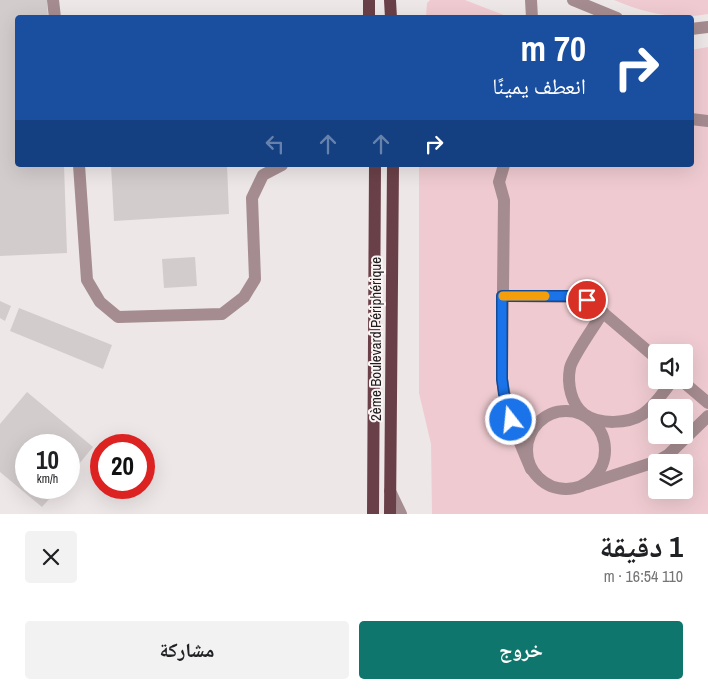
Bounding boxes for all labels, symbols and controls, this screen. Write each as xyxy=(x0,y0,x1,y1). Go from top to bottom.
text: 70 m xyxy=(521,25,586,72)
icon: right xyxy=(604,35,669,100)
text: انعطف يمينًا xyxy=(492,71,586,101)
icon: left xyxy=(261,130,289,158)
icon: ahead xyxy=(314,130,342,158)
icon: ahead xyxy=(367,130,395,158)
icon: right xyxy=(420,130,448,158)
street label: 2ème Boulevard Périphérique xyxy=(365,257,386,421)
pin xyxy=(566,279,608,321)
icon: arrive xyxy=(573,286,601,314)
map controls xyxy=(648,344,693,499)
button: sound xyxy=(648,344,693,389)
position arrow xyxy=(484,393,536,445)
button: search xyxy=(648,399,693,444)
speed limit sign: 20 xyxy=(90,434,155,499)
text: 10 xyxy=(36,443,59,477)
button: layers xyxy=(648,454,693,499)
text: km/h xyxy=(37,471,58,487)
text: 1 دقيقة xyxy=(599,526,683,566)
button: close xyxy=(25,531,77,583)
text: 110 m · 16:54 xyxy=(604,565,683,587)
button: مشاركة xyxy=(25,621,349,679)
button: خروج xyxy=(359,621,683,679)

